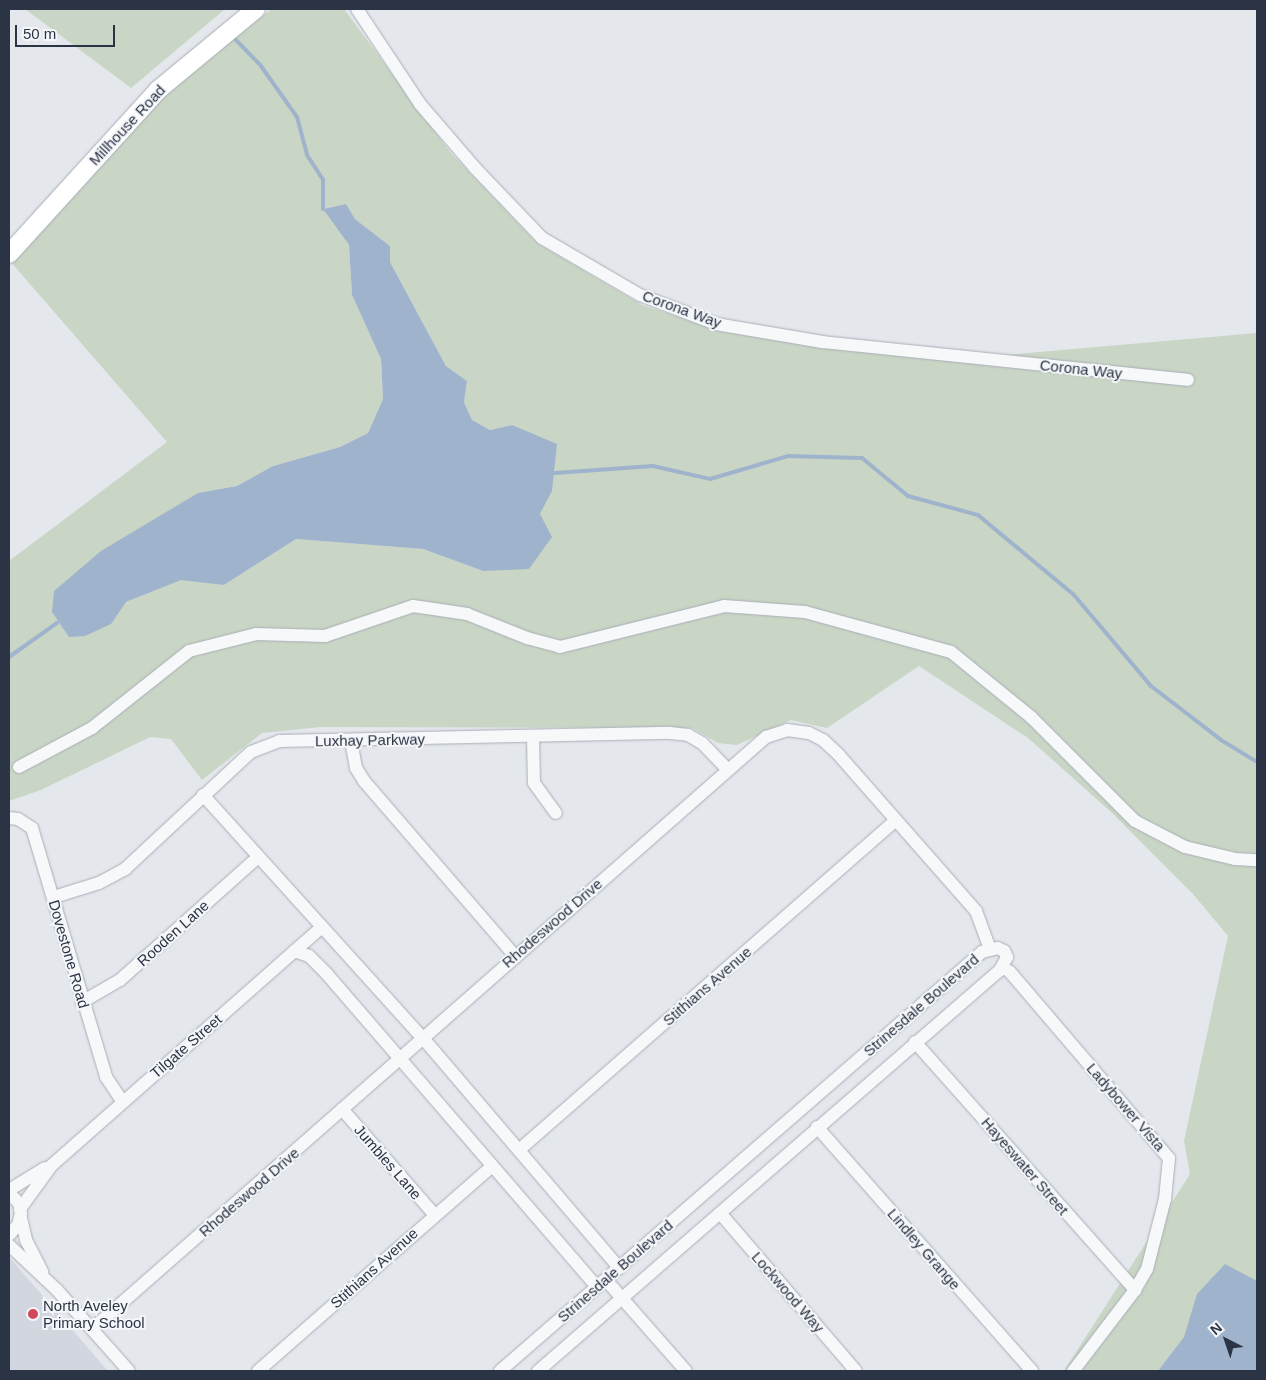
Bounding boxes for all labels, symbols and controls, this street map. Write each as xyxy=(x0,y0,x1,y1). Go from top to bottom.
scale bar xyxy=(18,15,118,47)
text: 50 m xyxy=(23,25,56,42)
street label: Millhouse Road xyxy=(85,81,169,169)
street label: Corona Way xyxy=(640,286,724,332)
street label: Corona Way xyxy=(1039,356,1123,382)
street label: Luxhay Parkway xyxy=(315,730,425,750)
street label: Rhodeswood Drive xyxy=(498,875,606,971)
street label: Rooden Lane xyxy=(134,896,212,970)
street label: Dovestone Road xyxy=(45,898,93,1010)
street label: Stithians Avenue xyxy=(659,942,755,1030)
street label: Strinesdale Boulevard xyxy=(860,950,982,1060)
street label: Tilgate Street xyxy=(147,1010,225,1082)
street label: Ladybower Vista xyxy=(1083,1059,1169,1155)
street label: Hayeswater Street xyxy=(978,1114,1072,1218)
street label: Jumbles Lane xyxy=(351,1121,425,1203)
street label: Rhodeswood Drive xyxy=(195,1144,303,1240)
street label: Lindley Grange xyxy=(884,1205,964,1293)
street label: Strinesdale Boulevard xyxy=(554,1216,676,1326)
street label: Stithians Avenue xyxy=(326,1224,422,1312)
street label: Lockwood Way xyxy=(748,1248,828,1336)
place label: North Aveley Primary School xyxy=(43,1296,145,1331)
marker: North Aveley Primary School xyxy=(27,1308,39,1320)
north arrow xyxy=(1201,1315,1251,1365)
text: N xyxy=(1207,1319,1225,1338)

